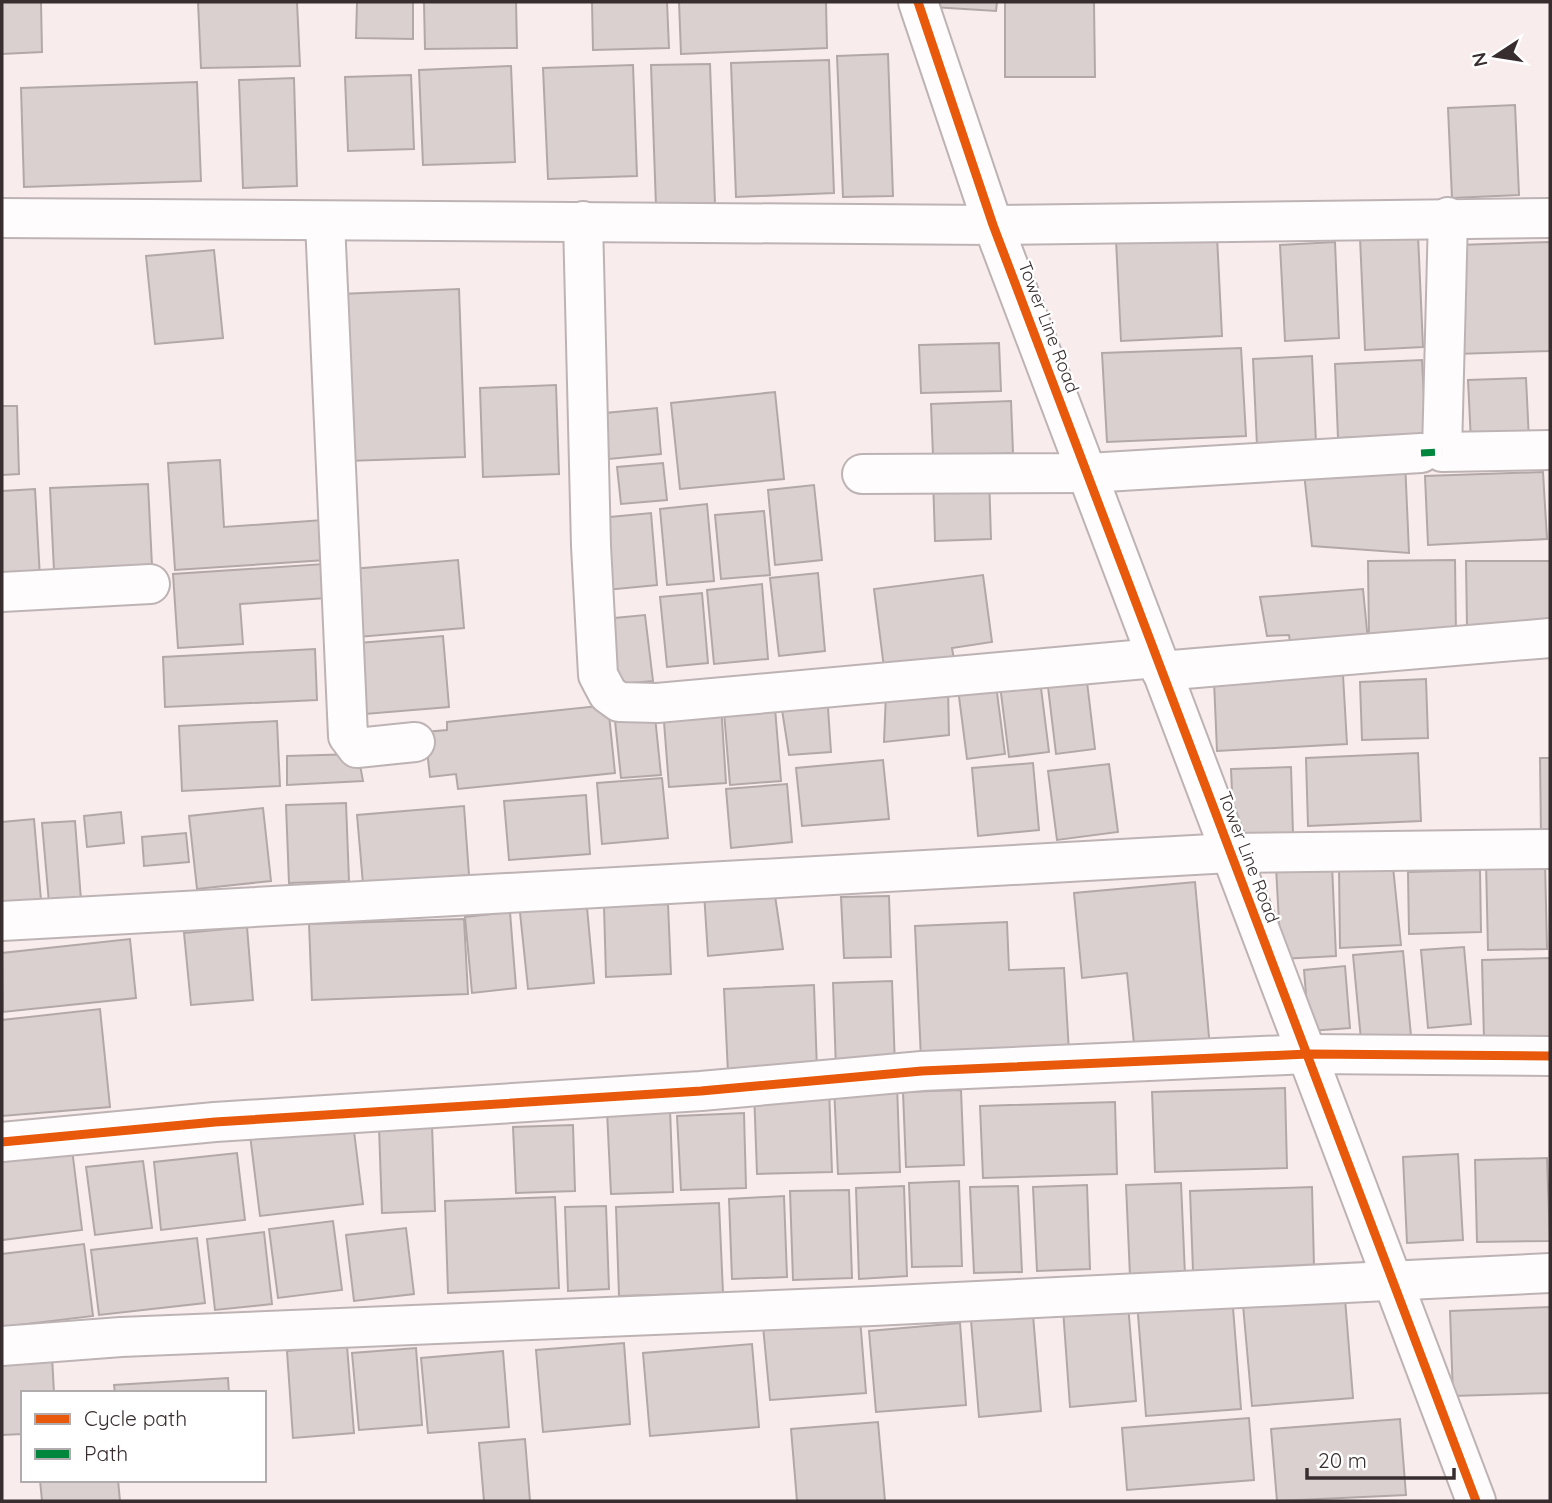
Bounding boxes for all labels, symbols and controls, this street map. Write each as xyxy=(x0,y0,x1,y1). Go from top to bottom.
north arrow xyxy=(1461,21,1531,91)
text: N xyxy=(1466,50,1493,69)
street label: Tower Line Road xyxy=(1013,258,1085,396)
street label: Tower Line Road xyxy=(1213,788,1285,926)
legend xyxy=(21,1391,266,1482)
text: Cycle path xyxy=(84,1405,187,1431)
scale bar xyxy=(1307,1436,1454,1480)
text: Path xyxy=(84,1440,128,1466)
text: 20 m xyxy=(1318,1447,1367,1473)

